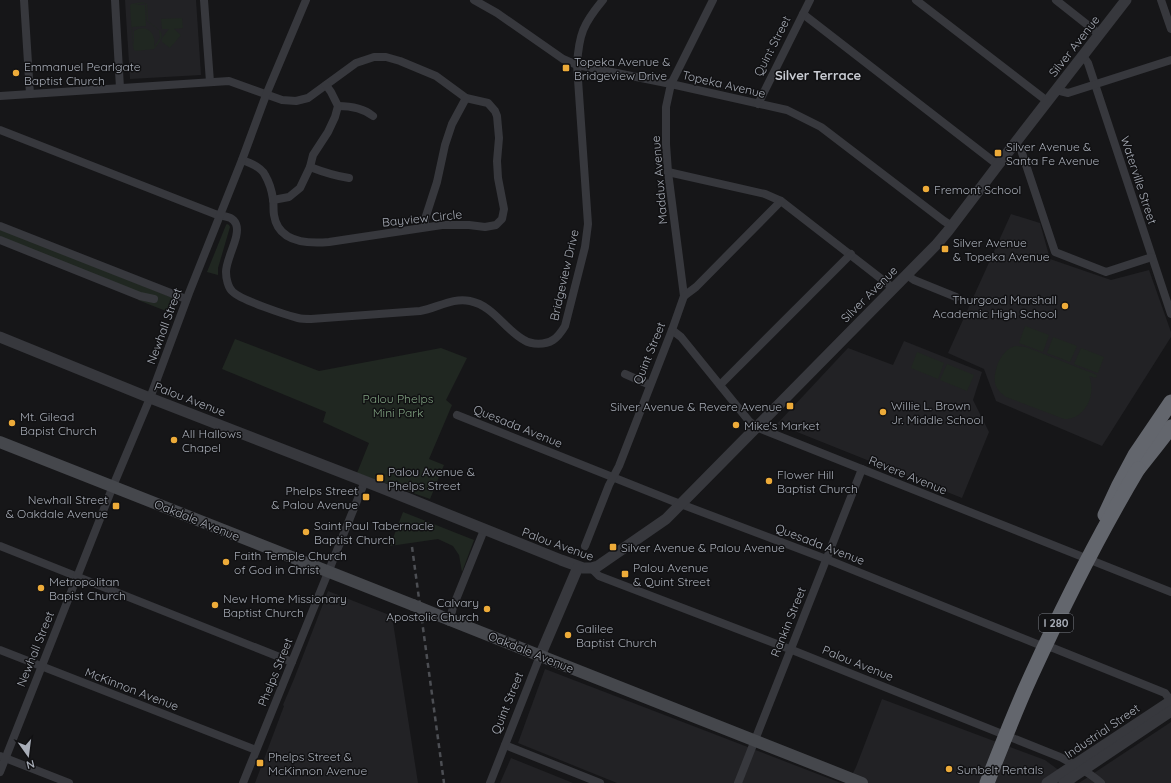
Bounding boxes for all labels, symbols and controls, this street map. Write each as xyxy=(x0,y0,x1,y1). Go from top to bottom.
street label: Silver Avenue xyxy=(1045,12,1103,80)
street label: Quint Street xyxy=(750,13,794,79)
place label: Topeka Avenue & Bridgeview Drive xyxy=(574,54,671,83)
place label: Emmanuel Pearlgate Baptist Church xyxy=(24,59,141,88)
marker: Topeka Avenue & Bridgeview Drive xyxy=(561,63,571,73)
street label: Topeka Avenue xyxy=(681,67,767,101)
district label: Silver Terrace xyxy=(775,67,861,83)
marker: Emmanuel Pearlgate Baptist Church xyxy=(11,68,21,78)
street label: Waterville Street xyxy=(1118,134,1160,226)
street label: Maddux Avenue xyxy=(648,135,670,225)
place label: Silver Avenue & Santa Fe Avenue xyxy=(1006,139,1099,168)
marker: Silver Avenue & Santa Fe Avenue xyxy=(993,148,1003,158)
place label: Fremont School xyxy=(934,182,1021,197)
marker: Fremont School xyxy=(921,184,931,194)
street label: Bayview Circle xyxy=(381,206,463,230)
street label: Bridgeview Drive xyxy=(546,228,582,322)
place label: Silver Avenue & Topeka Avenue xyxy=(953,235,1050,264)
marker: Silver Avenue & Topeka Avenue xyxy=(940,244,950,254)
street label: Silver Avenue xyxy=(838,262,901,325)
street label: Newhall Street xyxy=(143,286,185,366)
place label: Thurgood Marshall Academic High School xyxy=(933,292,1057,321)
marker: Thurgood Marshall Academic High School xyxy=(1060,301,1070,311)
street label: Quint Street xyxy=(630,320,668,386)
street label: Palou Avenue xyxy=(152,378,228,420)
park label: Palou Phelps Mini Park xyxy=(363,391,434,420)
place label: Willie L. Brown Jr. Middle School xyxy=(891,398,983,427)
place label: Silver Avenue & Revere Avenue xyxy=(610,399,782,414)
street label: Quesada Avenue xyxy=(471,401,565,451)
marker: Silver Avenue & Revere Avenue xyxy=(785,401,795,411)
marker: Willie L. Brown Jr. Middle School xyxy=(878,407,888,417)
place label: Mt. Gilead Bapist Church xyxy=(20,409,97,438)
marker: Mt. Gilead Bapist Church xyxy=(7,418,17,428)
place label: Mike's Market xyxy=(744,418,819,433)
marker: Mike's Market xyxy=(731,420,741,430)
place label: All Hallows Chapel xyxy=(182,426,242,455)
marker: All Hallows Chapel xyxy=(169,435,179,445)
street label: Revere Avenue xyxy=(867,452,950,498)
place label: Palou Avenue & Phelps Street xyxy=(388,464,475,493)
place label: Flower Hill Baptist Church xyxy=(777,467,858,496)
marker: Palou Avenue & Phelps Street xyxy=(375,473,385,483)
marker: Flower Hill Baptist Church xyxy=(764,476,774,486)
place label: Phelps Street & Palou Avenue xyxy=(271,483,358,512)
place label: Newhall Street & Oakdale Avenue xyxy=(6,492,108,521)
marker: Phelps Street & Palou Avenue xyxy=(361,492,371,502)
street label: Oakdale Avenue xyxy=(152,496,242,544)
marker: Newhall Street & Oakdale Avenue xyxy=(111,501,121,511)
place label: Saint Paul Tabernacle Baptist Church xyxy=(314,518,434,547)
street label: Quesada Avenue xyxy=(773,520,867,568)
street label: Palou Avenue xyxy=(520,524,596,564)
marker: Saint Paul Tabernacle Baptist Church xyxy=(301,527,311,537)
place label: Silver Avenue & Palou Avenue xyxy=(621,540,785,555)
marker: Silver Avenue & Palou Avenue xyxy=(608,542,618,552)
place label: Faith Temple Church of God in Christ xyxy=(234,548,347,577)
marker: Faith Temple Church of God in Christ xyxy=(221,557,231,567)
place label: Palou Avenue & Quint Street xyxy=(633,560,710,589)
marker: Palou Avenue & Quint Street xyxy=(620,569,630,579)
place label: Metropolitan Bapist Church xyxy=(49,574,126,603)
marker: Metropolitan Bapist Church xyxy=(36,583,46,593)
street label: Rankin Street xyxy=(767,585,809,659)
place label: New Home Missionary Baptist Church xyxy=(223,591,347,620)
place label: Calvary Apostolic Church xyxy=(386,595,479,624)
marker: New Home Missionary Baptist Church xyxy=(210,600,220,610)
marker: Calvary Apostolic Church xyxy=(482,604,492,614)
street label: Newhall Street xyxy=(13,609,57,689)
road number: I 280 xyxy=(1039,614,1073,632)
place label: Galilee Baptist Church xyxy=(576,621,657,650)
street label: Oakdale Avenue xyxy=(486,628,576,676)
marker: Galilee Baptist Church xyxy=(563,630,573,640)
street label: Phelps Street xyxy=(254,636,296,708)
street label: Palou Avenue xyxy=(820,642,896,684)
street label: McKinnon Avenue xyxy=(83,664,181,714)
street label: Quint Street xyxy=(488,670,526,736)
street label: Industrial Street xyxy=(1062,700,1142,762)
north arrow xyxy=(8,735,48,775)
place label: Phelps Street & McKinnon Avenue xyxy=(268,749,367,778)
text: N xyxy=(25,757,36,772)
marker: Phelps Street & McKinnon Avenue xyxy=(255,758,265,768)
place label: Sunbelt Rentals xyxy=(957,762,1043,777)
marker: Sunbelt Rentals xyxy=(944,764,954,774)

